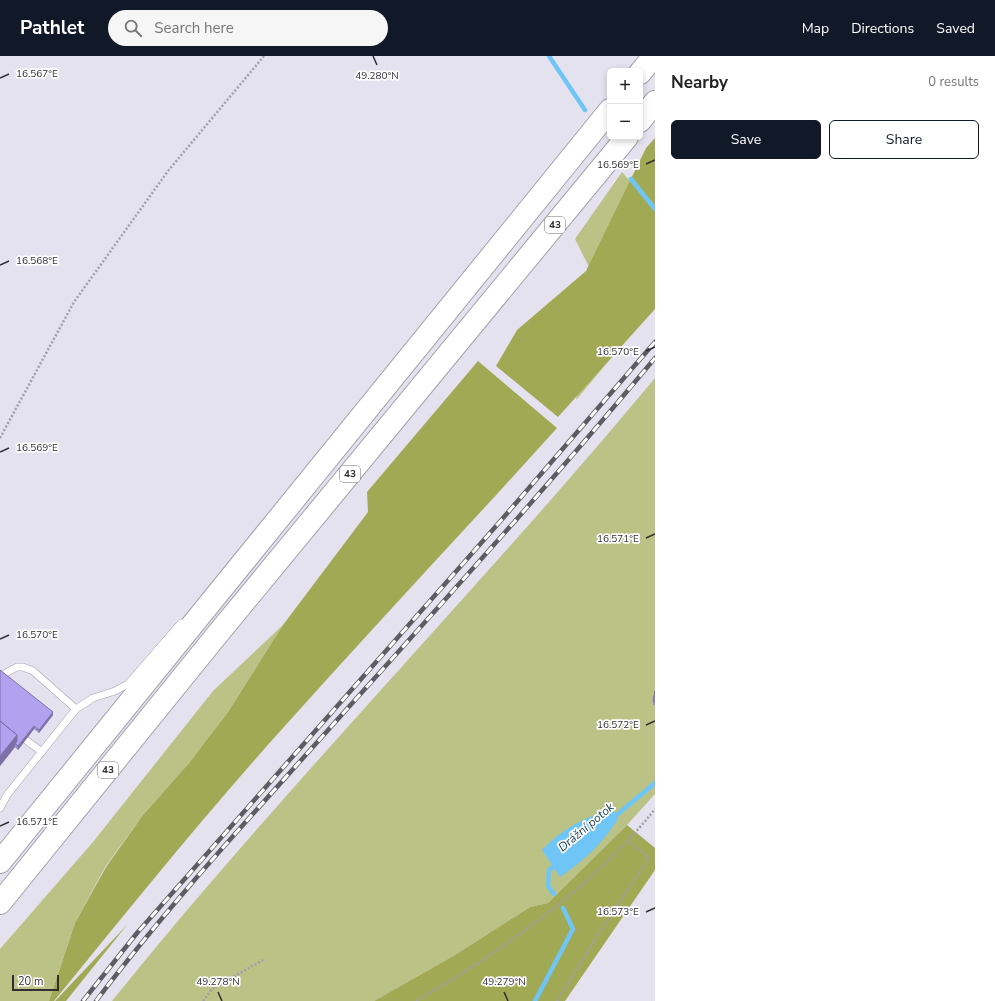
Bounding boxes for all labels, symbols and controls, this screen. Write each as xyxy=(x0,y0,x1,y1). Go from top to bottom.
search box xyxy=(108,10,388,46)
text: Pathlet xyxy=(20,15,84,41)
icon: search xyxy=(122,17,144,39)
text: Search here xyxy=(154,18,234,38)
text: Map xyxy=(802,19,829,38)
text: Directions xyxy=(851,19,914,38)
text: Saved xyxy=(936,19,975,38)
text: 16.567°E xyxy=(16,67,58,81)
map controls xyxy=(607,68,643,140)
button: + xyxy=(607,68,643,104)
text: 49.280°N xyxy=(355,69,399,83)
text: Nearby xyxy=(671,71,728,94)
text: 0 results xyxy=(928,73,979,91)
button: − xyxy=(607,104,643,140)
button: Save xyxy=(671,120,821,159)
button: Share xyxy=(829,120,979,159)
text: 16.569°E xyxy=(597,158,639,172)
road number: 43 xyxy=(545,217,565,233)
text: 16.568°E xyxy=(16,254,58,268)
text: 16.570°E xyxy=(597,345,639,359)
text: 16.569°E xyxy=(16,441,58,455)
road number: 43 xyxy=(340,466,360,482)
text: 16.571°E xyxy=(597,532,639,546)
text: 16.570°E xyxy=(16,628,58,642)
text: 16.572°E xyxy=(597,718,639,732)
road number: 43 xyxy=(98,762,118,778)
water label: Drážní potok xyxy=(555,798,618,855)
text: 16.571°E xyxy=(16,815,58,829)
text: 16.573°E xyxy=(597,905,639,919)
scale bar xyxy=(12,973,59,992)
text: 20 m xyxy=(18,974,43,989)
text: 49.278°N xyxy=(196,975,240,989)
text: 49.279°N xyxy=(482,975,526,989)

